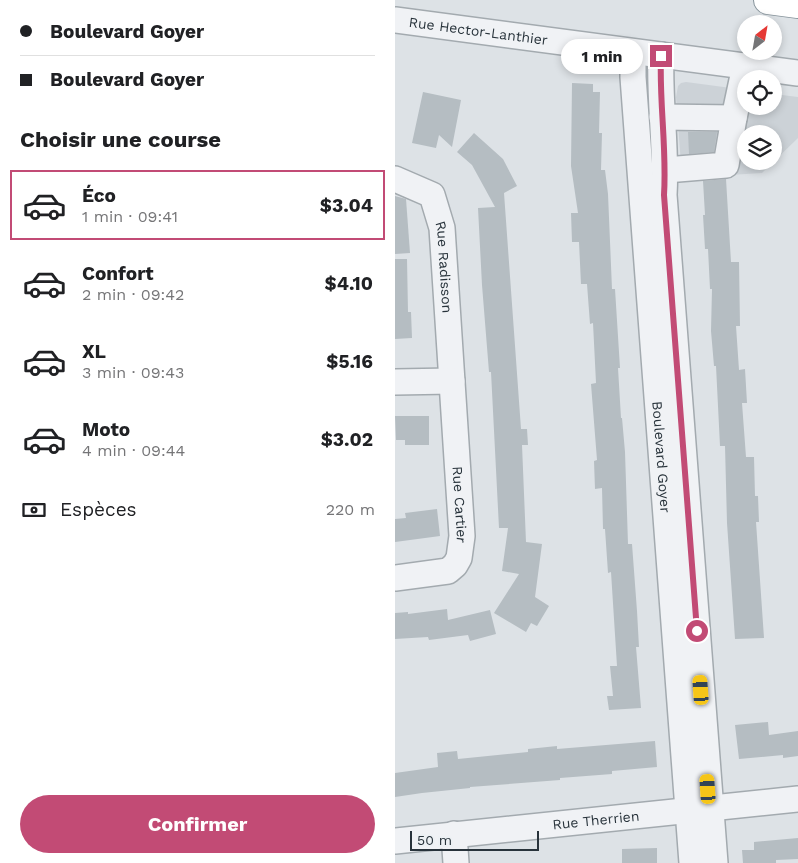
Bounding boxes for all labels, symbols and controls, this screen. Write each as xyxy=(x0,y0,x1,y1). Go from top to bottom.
street label: Rue Hector-Lanthier xyxy=(408,14,549,48)
north arrow xyxy=(737,15,783,60)
map controls xyxy=(737,15,782,170)
text: Boulevard Goyer xyxy=(50,20,204,43)
callout: 1 min xyxy=(561,38,643,74)
route end xyxy=(650,45,672,67)
text: 1 min xyxy=(581,47,623,66)
text: Boulevard Goyer xyxy=(50,68,204,91)
button: locate xyxy=(737,70,782,115)
button: layers xyxy=(737,125,782,170)
text: Choisir une course xyxy=(20,127,221,152)
icon: car xyxy=(22,183,67,228)
text: Éco xyxy=(82,184,116,207)
text: $3.04 xyxy=(320,194,373,217)
text: 1 min · 09:41 xyxy=(82,207,178,226)
street label: Rue Radisson xyxy=(432,219,456,314)
icon: car xyxy=(22,261,67,306)
text: Confort xyxy=(82,262,153,285)
text: $4.10 xyxy=(325,272,373,295)
text: 2 min · 09:42 xyxy=(82,285,184,304)
icon: car xyxy=(22,339,67,384)
text: XL xyxy=(82,340,106,363)
text: $5.16 xyxy=(326,350,373,373)
text: 3 min · 09:43 xyxy=(82,363,184,382)
street label: Boulevard Goyer xyxy=(649,401,674,514)
icon: car xyxy=(22,417,67,462)
text: Moto xyxy=(82,418,130,441)
text: $3.02 xyxy=(321,428,373,451)
text: 4 min · 09:44 xyxy=(82,441,185,460)
street label: Rue Cartier xyxy=(449,466,470,544)
icon: cash xyxy=(20,496,48,524)
text: Espèces xyxy=(60,498,137,521)
text: 220 m xyxy=(326,500,375,519)
route start xyxy=(686,620,708,642)
car xyxy=(692,675,709,705)
car xyxy=(699,774,716,804)
button: Confirmer xyxy=(20,795,375,853)
street label: Rue Therrien xyxy=(552,808,640,833)
scale bar xyxy=(410,828,539,851)
text: 50 m xyxy=(417,832,452,848)

